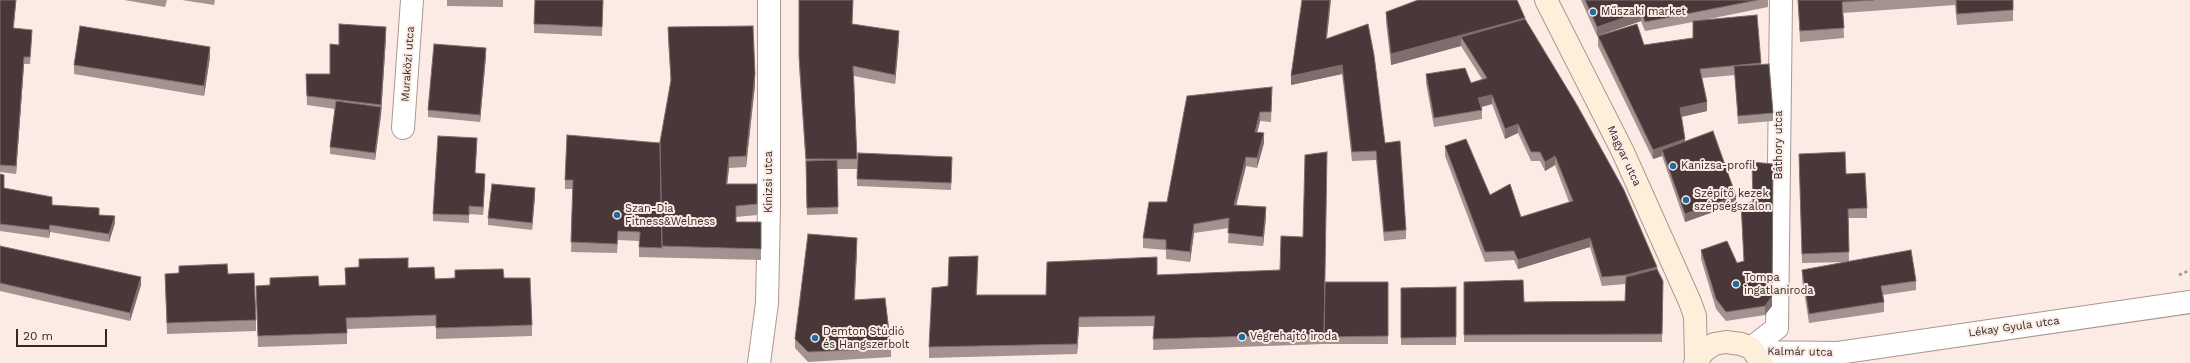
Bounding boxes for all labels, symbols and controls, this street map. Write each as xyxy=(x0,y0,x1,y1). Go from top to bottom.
place label: Műszaki market xyxy=(1601,5,1686,19)
marker: Műszaki market xyxy=(1588,7,1598,17)
street label: Muraközi utca xyxy=(399,26,417,102)
street label: Báthory utca xyxy=(1772,111,1786,179)
street label: Magyar utca xyxy=(1604,124,1644,188)
street label: Kinizsi utca xyxy=(762,151,776,213)
place label: Kanizsa-profil xyxy=(1681,159,1756,173)
marker: Kanizsa-profil xyxy=(1668,161,1678,171)
place label: Szépítő kezek szépségszalon xyxy=(1694,187,1771,213)
marker: Szépítő kezek szépségszalon xyxy=(1681,195,1691,205)
place label: Szan-Dia Fitness&Welness xyxy=(625,202,715,228)
marker: Szan-Dia Fitness&Welness xyxy=(612,210,622,220)
place label: Tompa ingatlaniroda xyxy=(1744,271,1814,297)
marker: Tompa ingatlaniroda xyxy=(1731,279,1741,289)
street label: Lékay Gyula utca xyxy=(1968,314,2060,340)
scale bar xyxy=(18,321,109,347)
place label: Demton Stúdió és Hangszerbolt xyxy=(823,325,909,351)
text: 20 m xyxy=(23,329,53,343)
place label: Végrehajtó iroda xyxy=(1250,330,1337,344)
marker: Végrehajtó iroda xyxy=(1237,332,1247,342)
marker: Demton Stúdió és Hangszerbolt xyxy=(810,333,820,343)
street label: Kalmár utca xyxy=(1767,345,1833,359)

